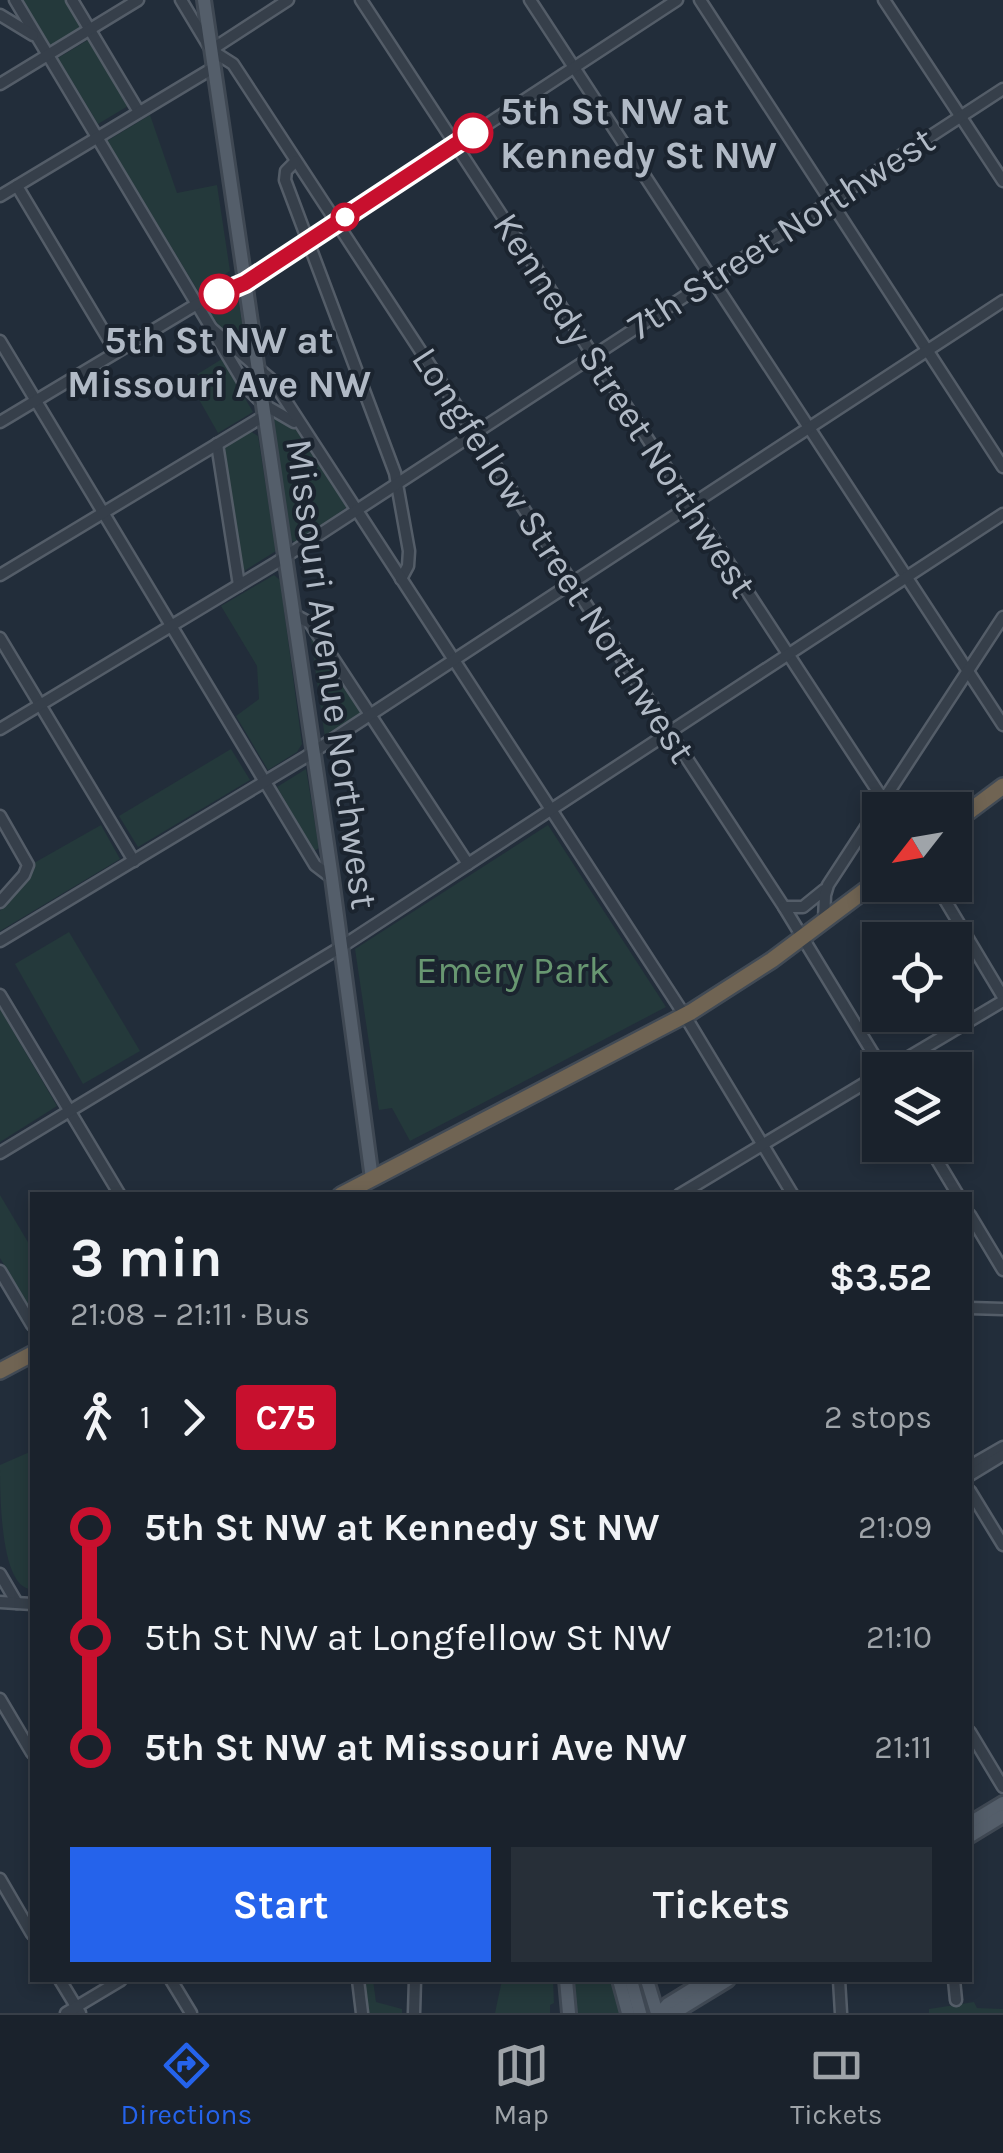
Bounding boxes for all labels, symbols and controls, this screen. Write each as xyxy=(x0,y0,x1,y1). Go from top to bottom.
place label: 5th St NW at Kennedy St NW xyxy=(500,89,777,178)
marker: 5th St NW at Kennedy St NW xyxy=(454,114,492,152)
street label: 7th Street Northwest xyxy=(620,117,943,349)
unlabelled marker xyxy=(332,204,358,230)
street label: Kennedy Street Northwest xyxy=(483,205,766,606)
marker: 5th St NW at Missouri Ave NW xyxy=(200,275,238,313)
place label: 5th St NW at Missouri Ave NW xyxy=(67,318,371,407)
street label: Longfellow Street Northwest xyxy=(402,339,705,771)
street label: Missouri Avenue Northwest xyxy=(276,436,387,912)
north arrow xyxy=(862,792,972,902)
map controls xyxy=(862,792,972,1162)
button: locate xyxy=(862,922,972,1032)
park label: Emery Park xyxy=(416,948,610,993)
button: layers xyxy=(862,1052,972,1162)
text: 3 min xyxy=(70,1226,223,1290)
text: $3.52 xyxy=(829,1255,932,1300)
text: 21:08 – 21:11 · Bus xyxy=(70,1296,310,1333)
icon: walk xyxy=(70,1390,125,1445)
icon: forward xyxy=(166,1390,221,1445)
text: C75 xyxy=(256,1397,316,1438)
text: 1 xyxy=(140,1399,151,1436)
text: 2 stops xyxy=(824,1399,932,1436)
text: 5th St NW at Kennedy St NW xyxy=(144,1505,660,1550)
text: 21:09 xyxy=(858,1509,932,1546)
text: 5th St NW at Longfellow St NW xyxy=(144,1615,672,1660)
text: 21:10 xyxy=(866,1619,932,1656)
text: 5th St NW at Missouri Ave NW xyxy=(144,1725,687,1770)
text: 21:11 xyxy=(874,1729,932,1766)
button: Start xyxy=(70,1847,491,1962)
button: Tickets xyxy=(511,1847,932,1962)
tab: Directions xyxy=(121,2038,252,2131)
tab: Map xyxy=(493,2038,549,2131)
tab: Tickets xyxy=(790,2038,882,2131)

